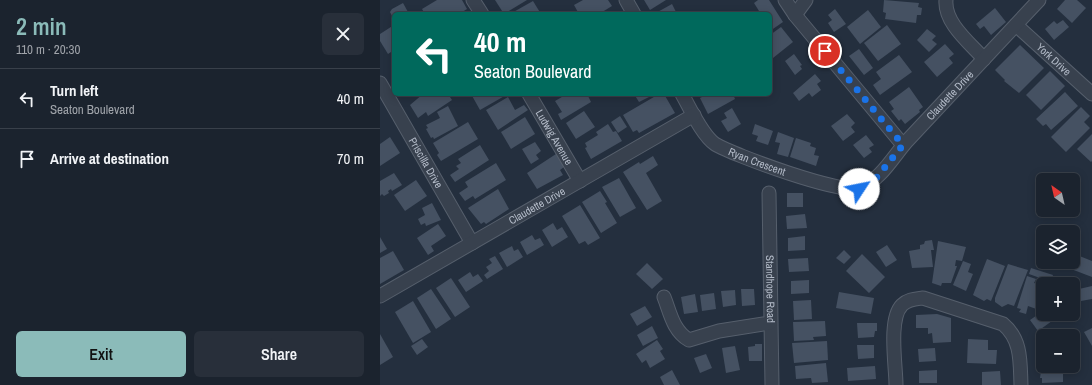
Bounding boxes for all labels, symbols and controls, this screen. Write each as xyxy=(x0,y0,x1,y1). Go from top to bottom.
text: 2 min xyxy=(16,10,67,42)
button: close xyxy=(322,13,364,55)
text: 40 m xyxy=(474,23,526,61)
icon: left xyxy=(408,28,460,80)
pin xyxy=(808,34,842,68)
icon: arrive xyxy=(814,40,836,62)
street label: York Drive xyxy=(1034,40,1074,79)
text: 110 m · 20:30 xyxy=(16,41,80,58)
text: Seaton Boulevard xyxy=(474,59,591,84)
street label: Claudette Drive xyxy=(923,68,976,123)
text: Turn left xyxy=(50,80,98,101)
icon: left xyxy=(16,88,38,110)
text: 40 m xyxy=(337,88,364,109)
text: Seaton Boulevard xyxy=(50,101,135,118)
street label: Ludwig Avenue xyxy=(533,107,576,167)
street label: Priscilla Drive xyxy=(406,135,446,191)
street label: Ryan Crescent xyxy=(726,144,788,179)
icon: arrive xyxy=(16,148,38,170)
text: Arrive at destination xyxy=(50,148,169,169)
text: 70 m xyxy=(337,148,364,169)
position arrow xyxy=(838,168,880,210)
north arrow xyxy=(1036,173,1080,217)
map controls xyxy=(1036,173,1080,373)
street label: Claudette Drive xyxy=(506,184,568,227)
button: layers xyxy=(1036,225,1080,269)
street label: Standhope Road xyxy=(763,255,778,323)
button: + xyxy=(1036,277,1080,321)
button: − xyxy=(1036,329,1080,373)
button: Exit xyxy=(16,331,186,377)
button: Share xyxy=(194,331,364,377)

